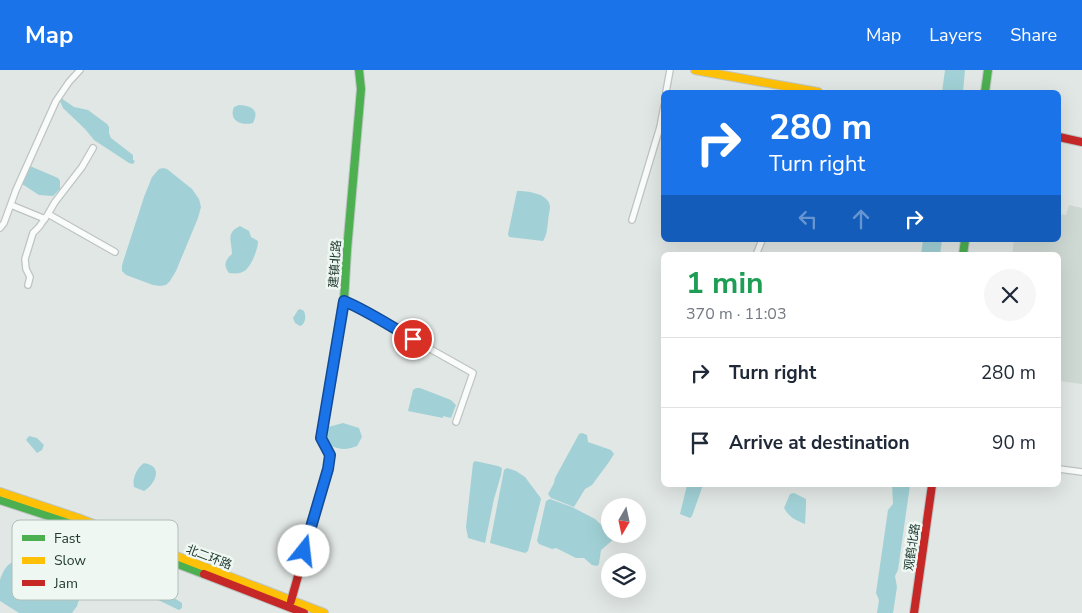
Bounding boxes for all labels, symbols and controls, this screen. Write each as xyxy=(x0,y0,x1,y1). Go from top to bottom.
text: Map xyxy=(25,19,73,51)
text: Map xyxy=(866,23,901,47)
text: Layers xyxy=(929,23,982,47)
text: Share xyxy=(1010,23,1057,47)
text: 280 m xyxy=(769,104,872,151)
icon: right xyxy=(686,110,751,175)
text: Turn right xyxy=(769,149,865,179)
icon: left xyxy=(794,205,822,233)
icon: ahead xyxy=(847,205,875,233)
icon: right xyxy=(900,205,928,233)
street label: 建镇北路 xyxy=(325,239,345,289)
text: 1 min xyxy=(686,263,764,304)
button: close xyxy=(984,269,1036,321)
text: 370 m · 11:03 xyxy=(686,303,787,325)
pin xyxy=(392,318,434,360)
icon: arrive xyxy=(399,325,427,353)
icon: right xyxy=(686,359,714,387)
text: Turn right xyxy=(729,360,816,386)
text: 280 m xyxy=(981,360,1036,386)
icon: arrive xyxy=(686,429,714,457)
text: Arrive at destination xyxy=(729,430,910,456)
text: 90 m xyxy=(992,430,1036,456)
north arrow xyxy=(601,498,646,542)
map controls xyxy=(601,498,646,598)
legend xyxy=(12,520,178,600)
street label: 观鹤北路 xyxy=(901,522,923,572)
position arrow xyxy=(277,524,329,576)
text: Fast xyxy=(54,529,80,548)
street label: 北二环路 xyxy=(184,541,234,573)
text: Slow xyxy=(54,551,86,570)
button: layers xyxy=(601,553,646,598)
text: Jam xyxy=(53,574,78,593)

